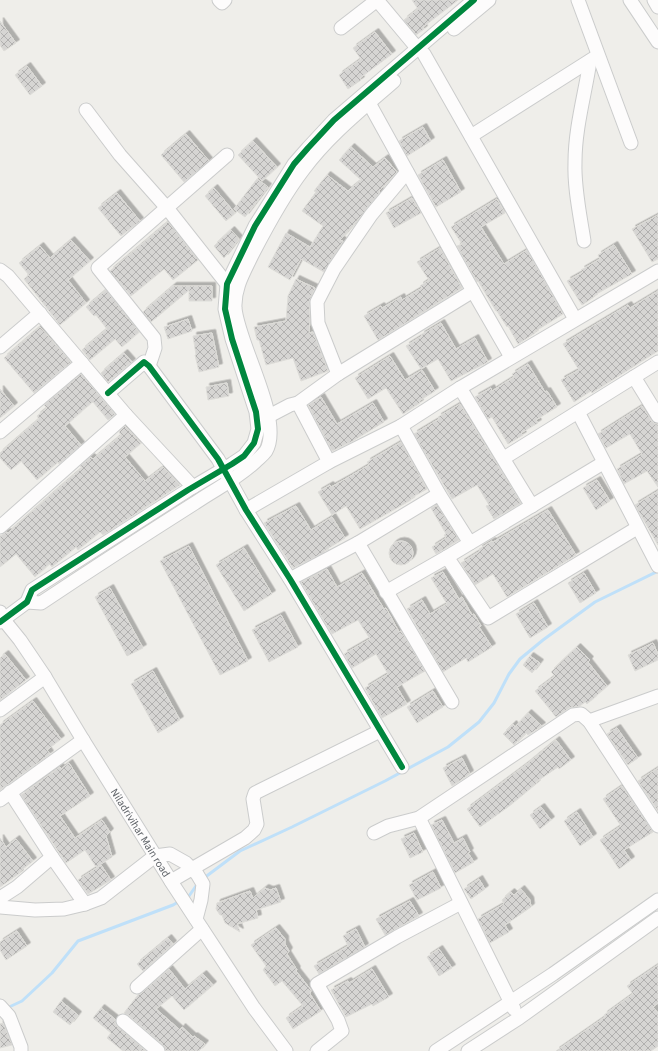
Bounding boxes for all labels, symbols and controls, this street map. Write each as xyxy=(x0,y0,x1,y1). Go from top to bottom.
street label: Niladrivihar Main road xyxy=(107,786,174,880)

